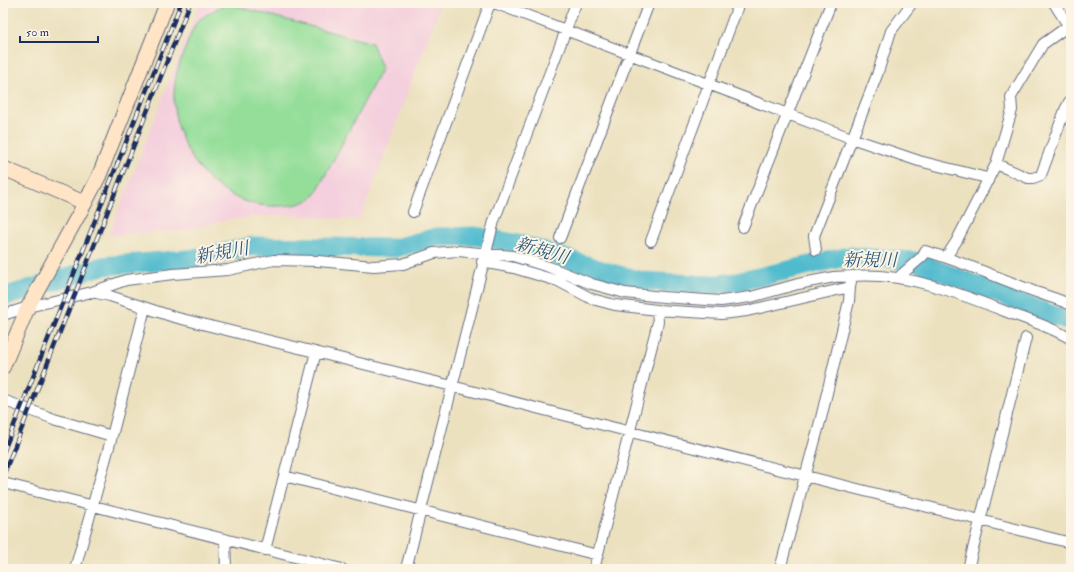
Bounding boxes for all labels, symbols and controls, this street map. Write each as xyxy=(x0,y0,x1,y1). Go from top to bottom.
scale bar xyxy=(20,18,98,44)
text: 50 m xyxy=(26,25,50,40)
water label: 新規川 xyxy=(513,233,573,270)
water label: 新規川 xyxy=(193,237,253,269)
water label: 新規川 xyxy=(843,249,899,272)

